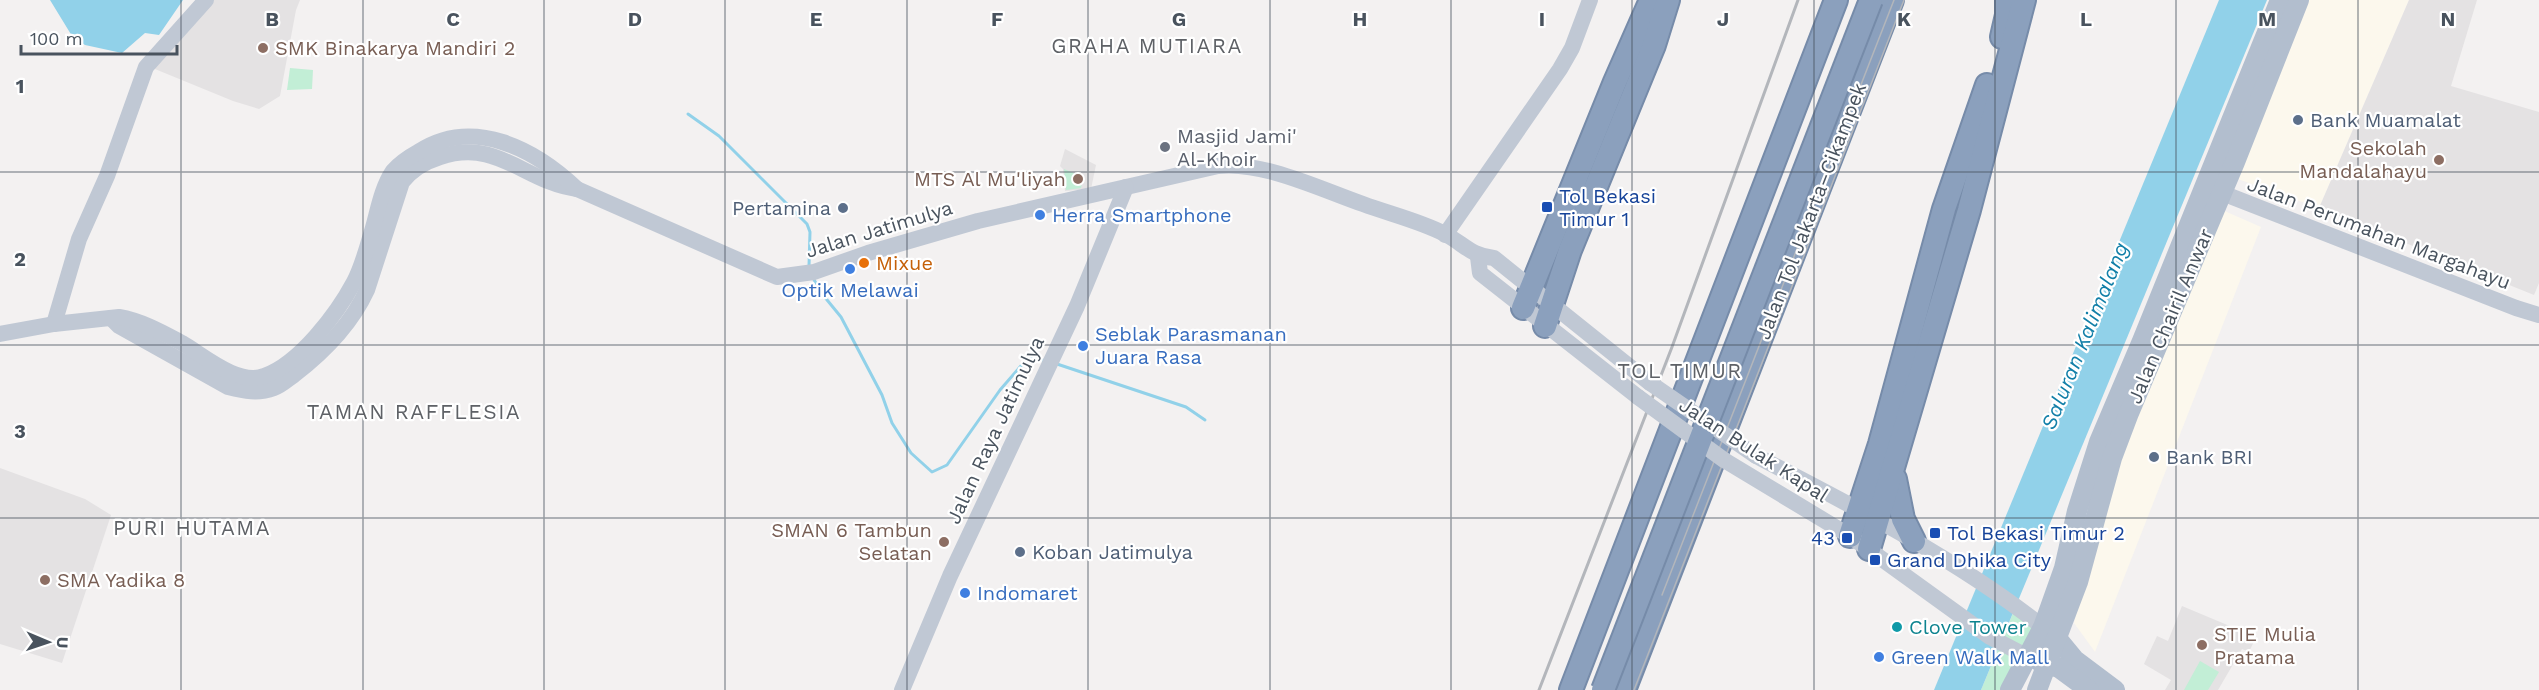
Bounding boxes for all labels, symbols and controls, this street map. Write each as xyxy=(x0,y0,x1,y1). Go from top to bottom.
text: B xyxy=(265,7,279,31)
text: C xyxy=(446,7,460,31)
text: D xyxy=(628,7,642,31)
text: E xyxy=(810,7,822,31)
text: F xyxy=(991,7,1003,31)
text: G xyxy=(1172,7,1186,31)
text: H xyxy=(1353,7,1367,31)
text: I xyxy=(1539,7,1545,31)
text: J xyxy=(1717,7,1729,31)
text: K xyxy=(1897,7,1911,31)
text: L xyxy=(2080,7,2092,31)
text: M xyxy=(2258,7,2276,31)
text: N xyxy=(2441,7,2455,31)
scale bar xyxy=(21,18,177,56)
text: 100 m xyxy=(30,28,83,49)
district label: GRAHA MUTIARA xyxy=(1051,33,1243,58)
place label: SMK Binakarya Mandiri 2 xyxy=(275,36,516,60)
marker: SMK Binakarya Mandiri 2 xyxy=(256,41,270,55)
text: 1 xyxy=(16,74,24,98)
street label: Jalan Tol Jakarta–Cikampek xyxy=(1751,79,1871,343)
place label: Bank Muamalat xyxy=(2310,108,2461,132)
marker: Bank Muamalat xyxy=(2291,113,2305,127)
place label: Masjid Jami' Al-Khoir xyxy=(1177,124,1297,171)
place label: Sekolah Mandalahayu xyxy=(2299,136,2427,183)
marker: Masjid Jami' Al-Khoir xyxy=(1158,140,1172,154)
marker: Sekolah Mandalahayu xyxy=(2432,153,2446,167)
place label: MTS Al Mu'liyah xyxy=(914,167,1066,191)
marker: MTS Al Mu'liyah xyxy=(1071,172,1085,186)
street label: Jalan Perumahan Margahayu xyxy=(2244,172,2514,294)
place label: Tol Bekasi Timur 1 xyxy=(1559,184,1656,231)
street label: Jalan Jatimulya xyxy=(803,195,955,263)
place label: Pertamina xyxy=(732,196,831,220)
marker: Tol Bekasi Timur 1 xyxy=(1540,200,1554,214)
marker: Pertamina xyxy=(836,201,850,215)
place label: Herra Smartphone xyxy=(1052,203,1232,227)
marker: Herra Smartphone xyxy=(1033,208,1047,222)
street label: Jalan Chairil Anwar xyxy=(2122,225,2218,407)
water label: Saluran Kalimalang xyxy=(2036,238,2134,433)
text: 2 xyxy=(14,247,26,271)
place label: Mixue xyxy=(876,251,933,275)
marker: Mixue xyxy=(857,256,871,270)
marker: Optik Melawai xyxy=(843,262,857,276)
place label: Optik Melawai xyxy=(781,278,919,302)
place label: Seblak Parasmanan Juara Rasa xyxy=(1095,322,1287,369)
street label: Jalan Raya Jatimulya xyxy=(941,332,1049,528)
marker: Seblak Parasmanan Juara Rasa xyxy=(1076,339,1090,353)
district label: TOL TIMUR xyxy=(1617,358,1743,383)
street label: Jalan Bulak Kapal xyxy=(1675,393,1833,507)
district label: TAMAN RAFFLESIA xyxy=(307,399,521,424)
text: 3 xyxy=(14,419,26,443)
place label: Bank BRI xyxy=(2166,445,2253,469)
marker: Bank BRI xyxy=(2147,450,2161,464)
district label: PURI HUTAMA xyxy=(113,515,271,540)
place label: SMAN 6 Tambun Selatan xyxy=(771,518,932,565)
place label: Tol Bekasi Timur 2 xyxy=(1947,521,2125,545)
place label: 43 xyxy=(1811,526,1835,550)
marker: Tol Bekasi Timur 2 xyxy=(1928,526,1942,540)
marker: 43 xyxy=(1840,531,1854,545)
marker: SMAN 6 Tambun Selatan xyxy=(937,535,951,549)
place label: Koban Jatimulya xyxy=(1032,540,1193,564)
marker: Koban Jatimulya xyxy=(1013,545,1027,559)
place label: Grand Dhika City xyxy=(1887,548,2052,572)
marker: Grand Dhika City xyxy=(1868,553,1882,567)
place label: SMA Yadika 8 xyxy=(57,568,185,592)
marker: SMA Yadika 8 xyxy=(38,573,52,587)
place label: Indomaret xyxy=(977,581,1078,605)
marker: Indomaret xyxy=(958,586,972,600)
north arrow xyxy=(18,612,78,672)
place label: Clove Tower xyxy=(1909,615,2027,639)
marker: Clove Tower xyxy=(1890,620,1904,634)
place label: STIE Mulia Pratama xyxy=(2214,622,2316,669)
text: U xyxy=(53,636,72,649)
marker: STIE Mulia Pratama xyxy=(2195,638,2209,652)
place label: Green Walk Mall xyxy=(1891,645,2049,669)
marker: Green Walk Mall xyxy=(1872,650,1886,664)

